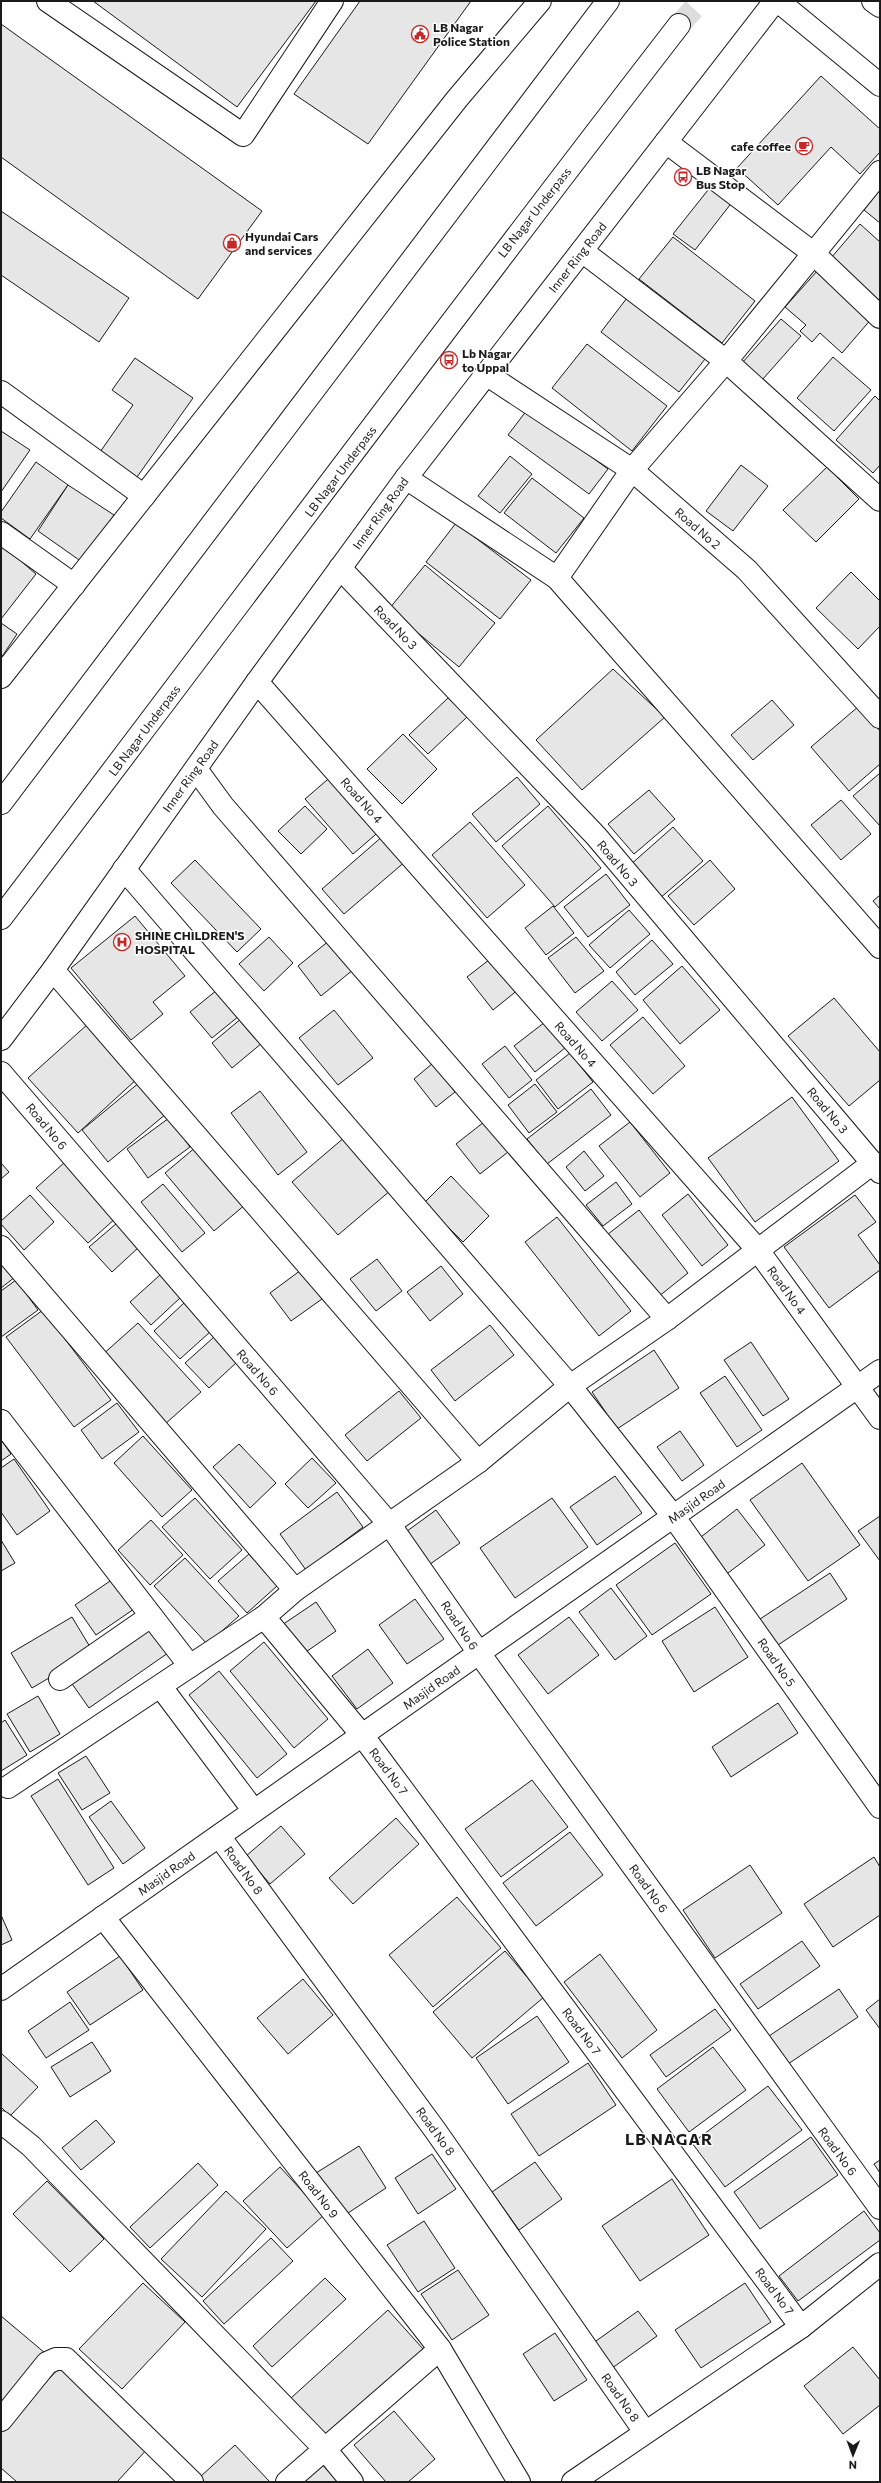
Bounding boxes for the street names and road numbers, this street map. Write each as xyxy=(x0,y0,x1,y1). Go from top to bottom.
street label: LB Nagar Underpass xyxy=(495,164,573,260)
street label: Inner Ring Road xyxy=(545,219,609,295)
street label: LB Nagar Underpass xyxy=(301,423,379,519)
street label: Inner Ring Road xyxy=(349,474,411,552)
street label: Road No 2 xyxy=(672,505,724,552)
street label: Road No 3 xyxy=(372,602,420,652)
street label: LB Nagar Underpass xyxy=(105,682,183,778)
street label: Inner Ring Road xyxy=(159,737,221,815)
street label: Road No 4 xyxy=(338,774,386,826)
street label: Road No 3 xyxy=(595,837,641,889)
street label: Road No 4 xyxy=(552,1018,600,1070)
street label: Road No 3 xyxy=(805,1084,851,1136)
street label: Road No 6 xyxy=(24,1100,70,1152)
street label: Road No 4 xyxy=(765,1263,809,1317)
street label: Road No 6 xyxy=(234,1346,282,1398)
street label: Masjid Road xyxy=(665,1476,727,1526)
street label: Road No 6 xyxy=(439,1598,481,1652)
street label: Road No 5 xyxy=(755,1635,799,1689)
street label: Masjid Road xyxy=(400,1662,462,1712)
street label: Road No 7 xyxy=(367,1745,411,1797)
street label: Road No 8 xyxy=(222,1843,266,1897)
street label: Masjid Road xyxy=(135,1848,197,1898)
street label: Road No 6 xyxy=(627,1861,671,1915)
street label: Road No 7 xyxy=(560,2005,604,2057)
street label: Road No 8 xyxy=(414,2104,458,2158)
street label: Road No 6 xyxy=(816,2124,860,2178)
street label: Road No 9 xyxy=(296,2168,342,2220)
street label: Road No 7 xyxy=(753,2265,797,2317)
street label: Road No 8 xyxy=(599,2370,643,2424)

